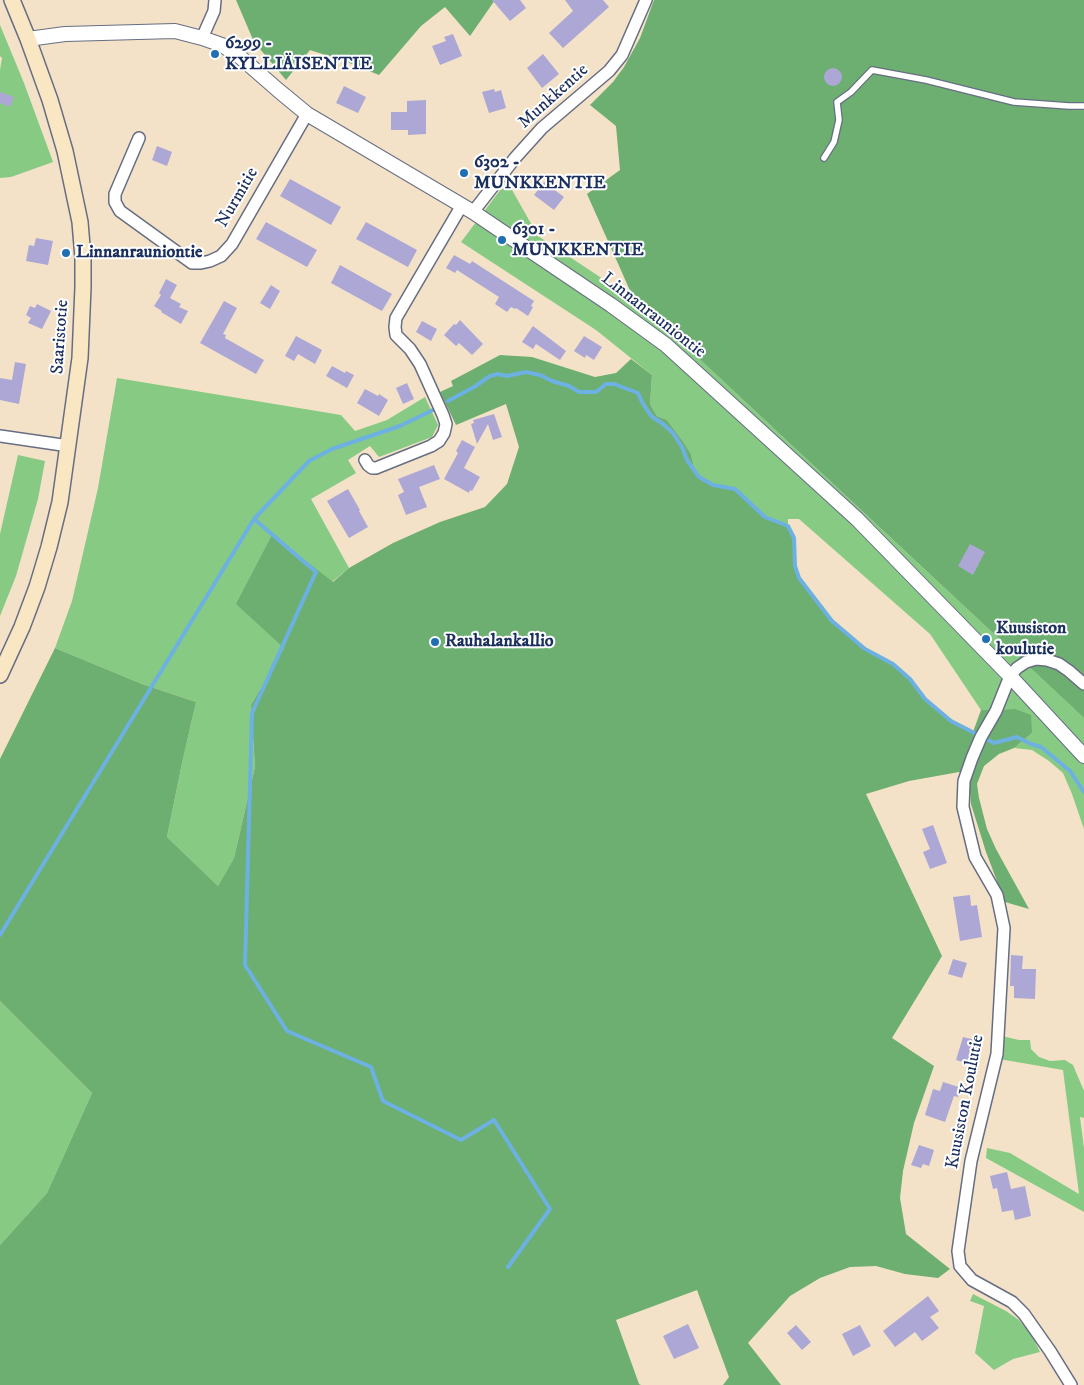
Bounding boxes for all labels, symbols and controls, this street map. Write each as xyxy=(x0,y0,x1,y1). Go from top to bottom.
place label: 6299 - KYLLIÄISENTIE xyxy=(225,33,372,76)
marker: 6299 - KYLLIÄISENTIE xyxy=(209,48,221,60)
street label: Munkkentie xyxy=(515,60,593,134)
place label: 6302 - MUNKKENTIE xyxy=(474,152,606,194)
street label: Nurmitie xyxy=(212,164,264,232)
marker: 6302 - MUNKKENTIE xyxy=(458,167,470,179)
place label: 6301 - MUNKKENTIE xyxy=(512,219,644,262)
marker: 6301 - MUNKKENTIE xyxy=(496,234,508,246)
place label: Linnanrauniontie xyxy=(76,242,202,264)
marker: Linnanrauniontie xyxy=(60,247,72,259)
street label: Linnanrauniontie xyxy=(597,269,709,363)
street label: Saaristotie xyxy=(48,299,74,375)
place label: Kuusiston koulutie xyxy=(996,618,1066,660)
place label: Rauhalankallio xyxy=(445,631,554,653)
marker: Kuusiston koulutie xyxy=(980,633,992,645)
marker: Rauhalankallio xyxy=(429,636,441,648)
street label: Kuusiston Koulutie xyxy=(942,1033,990,1171)

